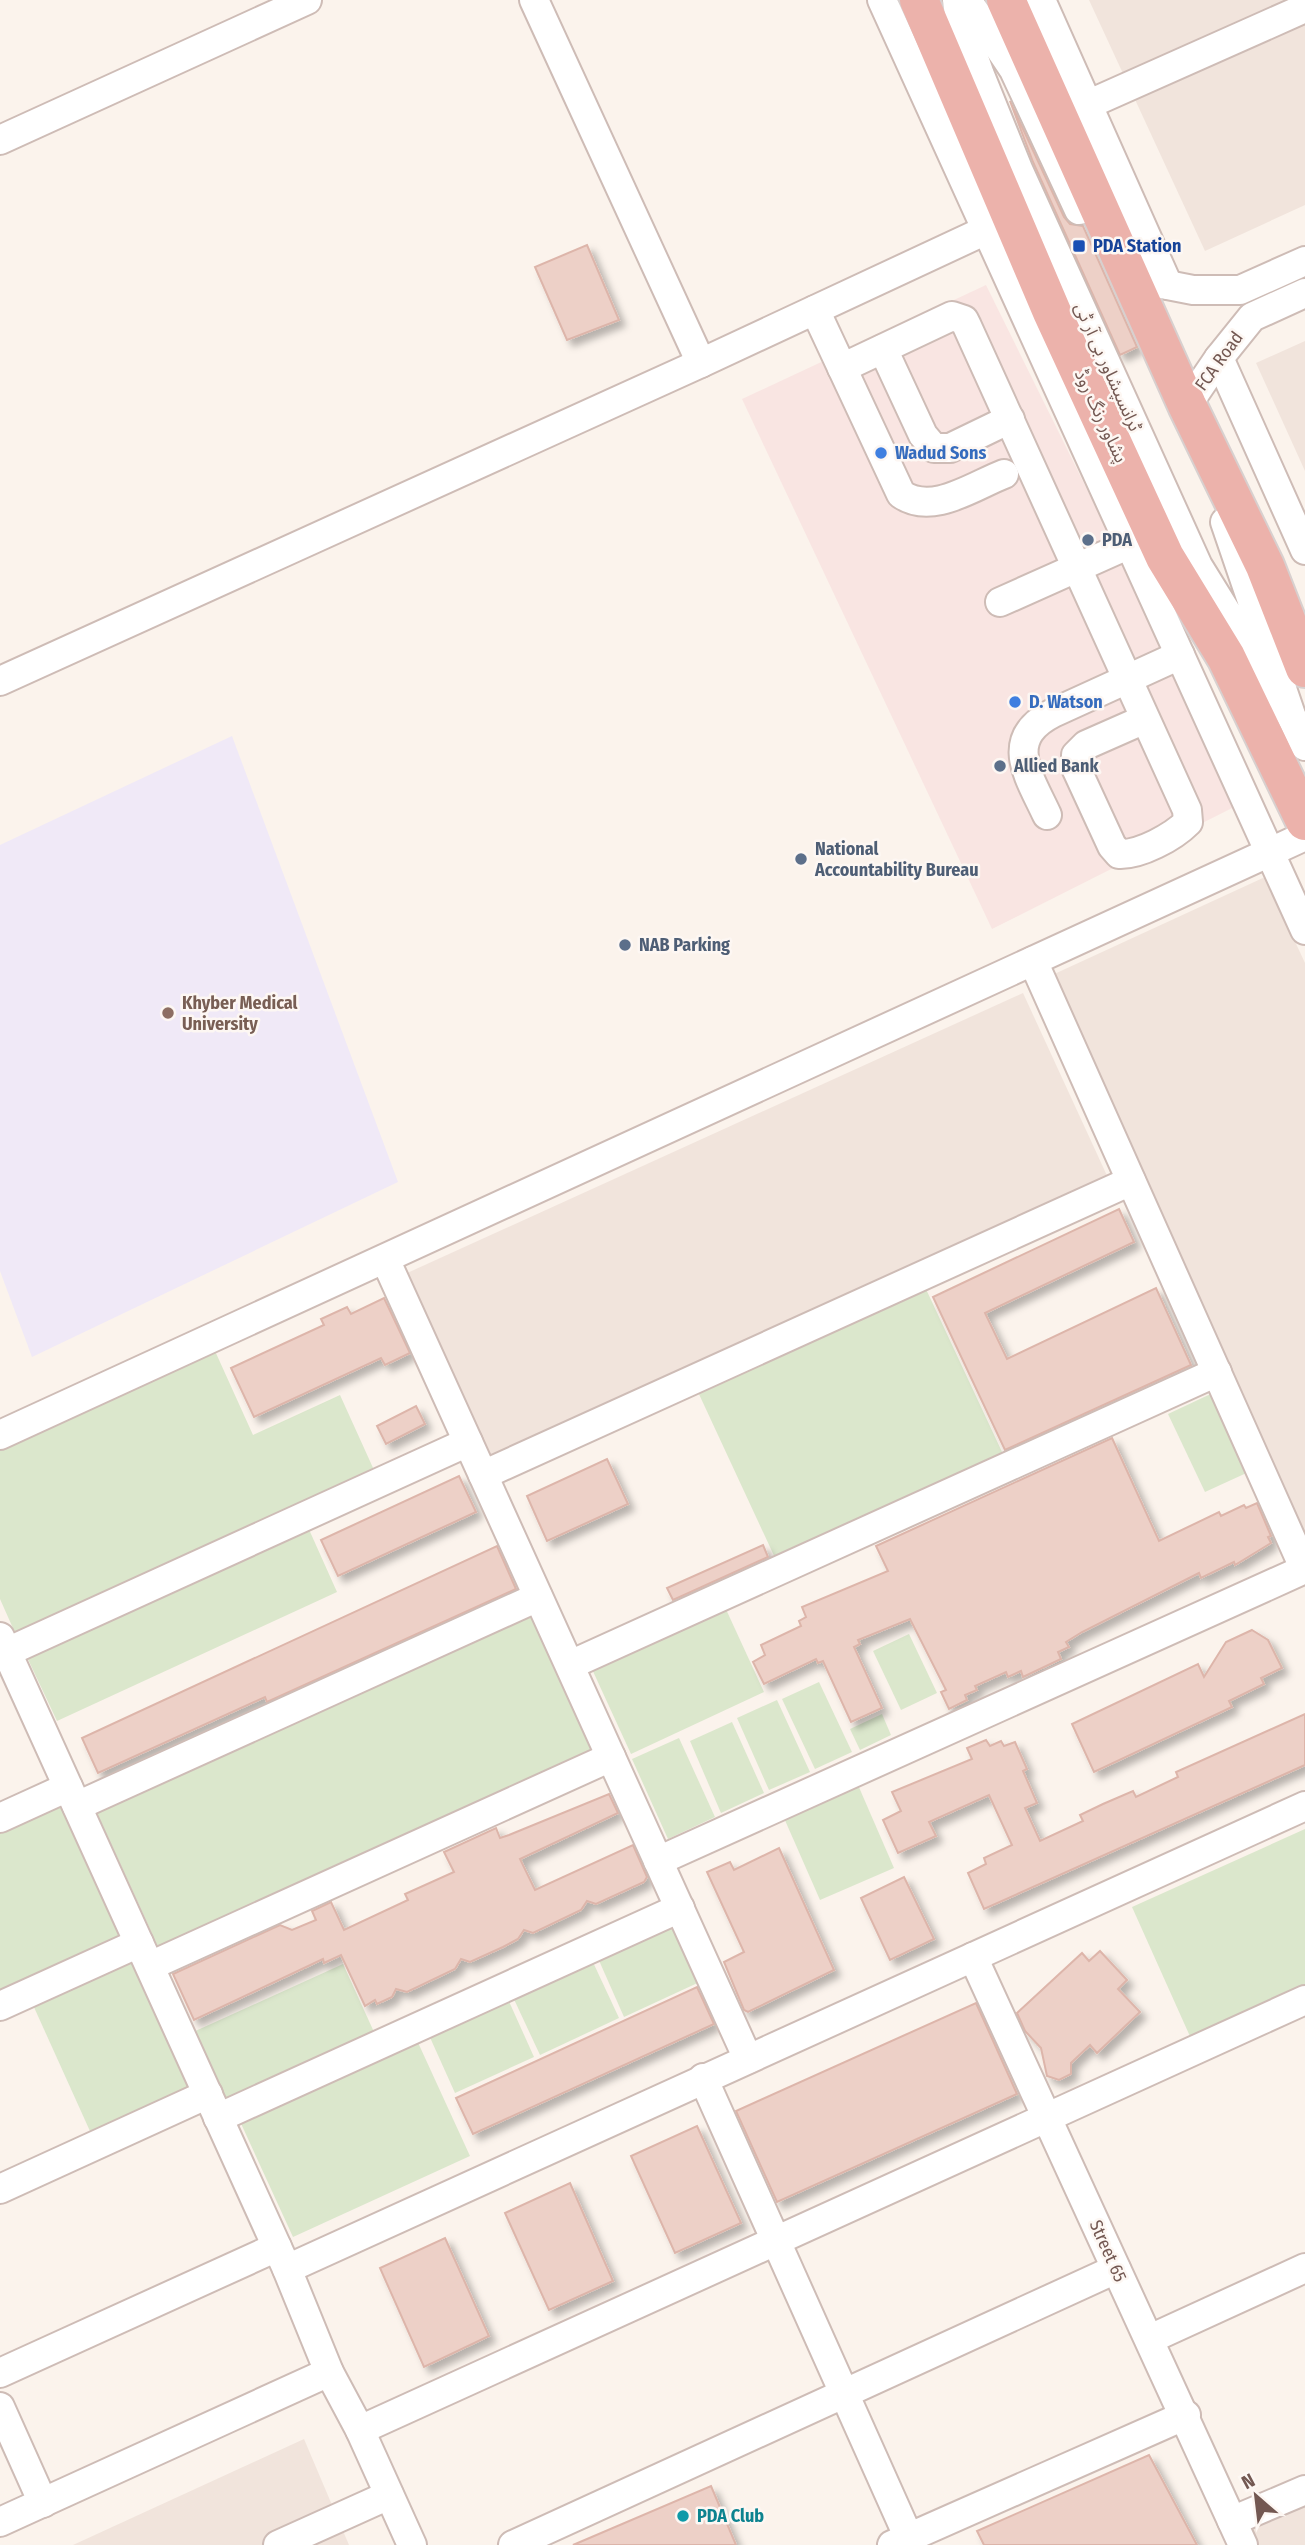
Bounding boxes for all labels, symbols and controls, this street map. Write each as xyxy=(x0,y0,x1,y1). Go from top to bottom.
place label: PDA Station xyxy=(1093,235,1181,257)
marker: PDA Station xyxy=(1071,238,1087,254)
street label: ٹرانسپشاور بی آر ٹی xyxy=(1070,299,1147,436)
street label: FCA Road xyxy=(1190,327,1248,395)
street label: پشاور رنگ روڈ xyxy=(1070,366,1132,466)
place label: Wadud Sons xyxy=(895,442,986,464)
marker: Wadud Sons xyxy=(873,445,889,461)
place label: PDA xyxy=(1102,529,1132,551)
marker: PDA xyxy=(1080,532,1096,548)
place label: D. Watson xyxy=(1029,691,1103,713)
marker: D. Watson xyxy=(1007,694,1023,710)
place label: Allied Bank xyxy=(1013,755,1099,777)
marker: Allied Bank xyxy=(992,758,1008,774)
place label: National Accountability Bureau xyxy=(814,838,979,881)
marker: National Accountability Bureau xyxy=(793,851,809,867)
place label: NAB Parking xyxy=(639,934,730,956)
marker: NAB Parking xyxy=(617,937,633,953)
place label: Khyber Medical University xyxy=(182,992,298,1035)
marker: Khyber Medical University xyxy=(160,1005,176,1021)
street label: Street 65 xyxy=(1085,2217,1131,2285)
north arrow xyxy=(1221,2461,1291,2531)
text: N xyxy=(1238,2469,1259,2494)
place label: PDA Club xyxy=(697,2505,764,2527)
marker: PDA Club xyxy=(675,2508,691,2524)

